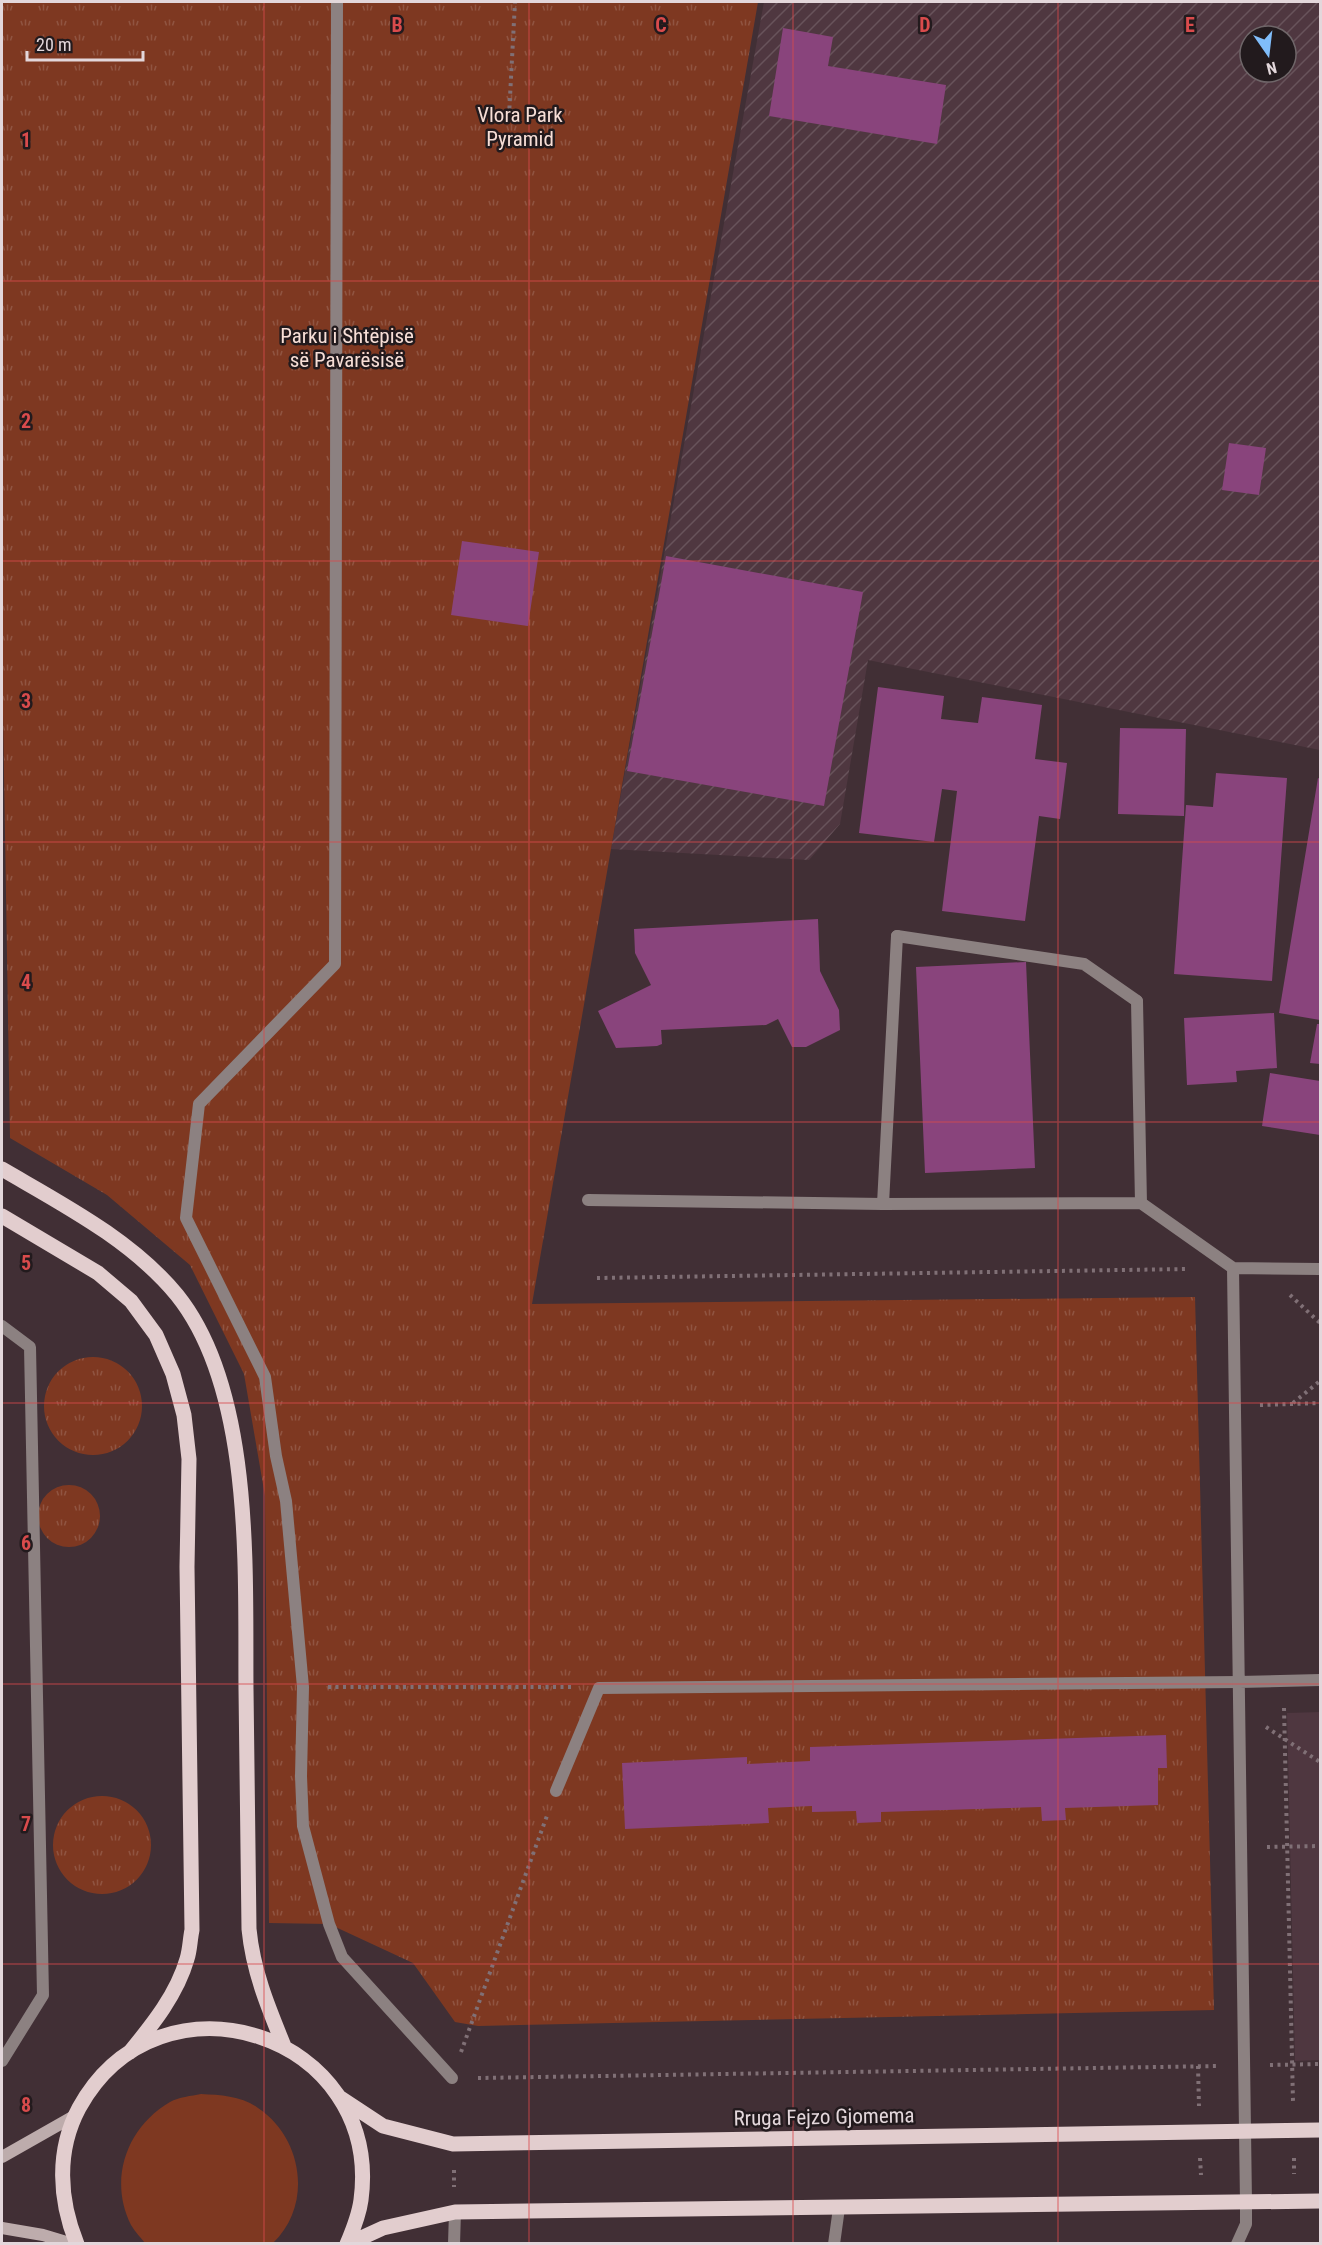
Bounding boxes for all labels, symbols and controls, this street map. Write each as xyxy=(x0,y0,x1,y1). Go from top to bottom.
text: B xyxy=(391,13,403,37)
text: C xyxy=(655,13,667,37)
text: D xyxy=(919,13,931,37)
text: E xyxy=(1185,13,1195,37)
scale bar xyxy=(27,24,142,62)
north arrow xyxy=(1238,24,1298,84)
text: 20 m xyxy=(36,34,71,55)
text: N xyxy=(1264,58,1279,78)
park label: Vlora Park Pyramid xyxy=(477,103,563,151)
text: 1 xyxy=(21,128,31,152)
park label: Parku i Shtëpisë së Pavarësisë xyxy=(280,324,414,372)
text: 2 xyxy=(21,409,31,433)
text: 3 xyxy=(21,689,31,713)
text: 4 xyxy=(21,970,31,994)
text: 5 xyxy=(21,1251,31,1275)
text: 6 xyxy=(21,1531,31,1555)
text: 7 xyxy=(21,1812,31,1836)
text: 8 xyxy=(21,2093,31,2117)
street label: Rruga Fejzo Gjomema xyxy=(733,2103,915,2131)

